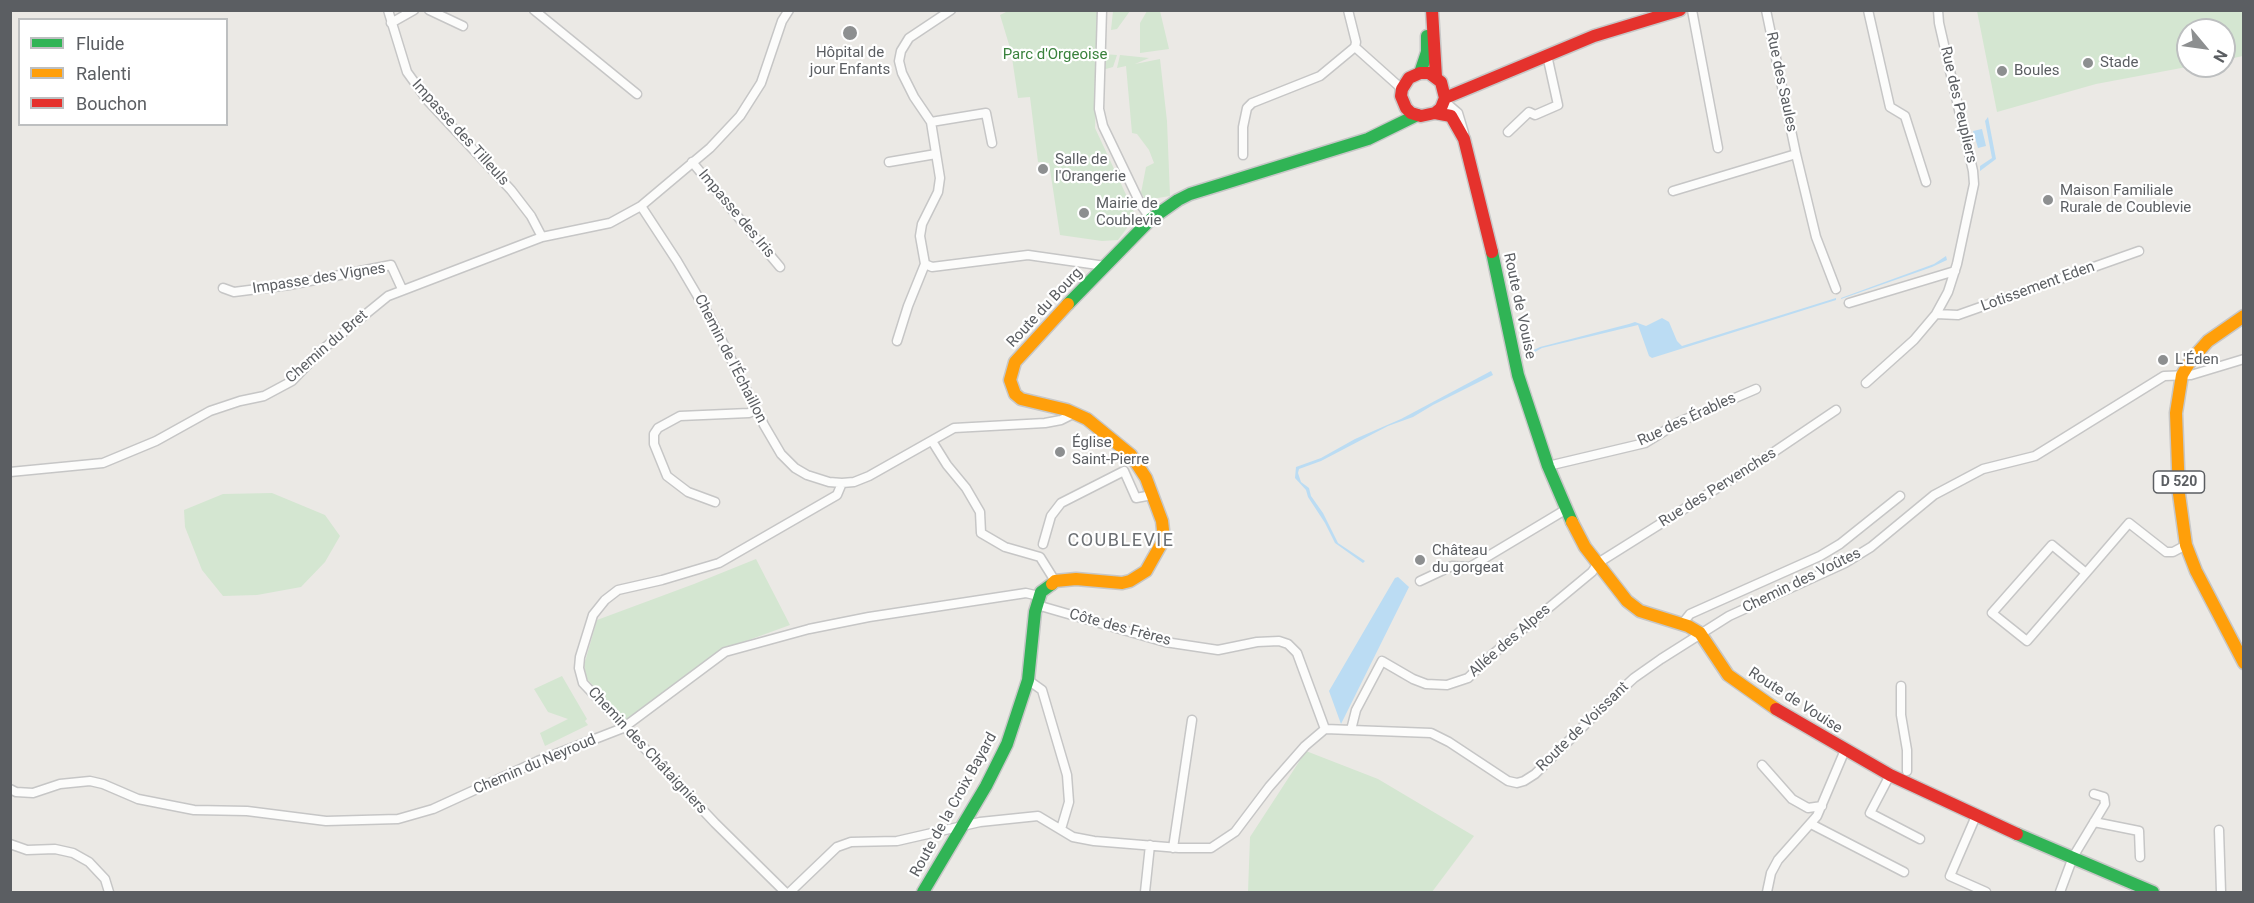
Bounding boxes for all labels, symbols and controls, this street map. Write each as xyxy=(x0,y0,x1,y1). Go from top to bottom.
legend xyxy=(18,18,228,126)
north arrow xyxy=(2176,18,2236,78)
marker: Hôpital de jour Enfants xyxy=(841,24,859,42)
street label: Rue des Saules xyxy=(1762,30,1800,134)
text: Fluide xyxy=(76,33,124,54)
place label: Hôpital de jour Enfants xyxy=(810,44,890,79)
street label: Rue des Peupliers xyxy=(1936,45,1980,165)
park label: Parc d'Orgeoise xyxy=(1003,46,1107,64)
text: N xyxy=(2209,46,2231,66)
place label: Stade xyxy=(2100,54,2138,72)
marker: Stade xyxy=(2081,56,2095,70)
place label: Boules xyxy=(2014,62,2060,80)
text: Ralenti xyxy=(76,63,131,84)
marker: Boules xyxy=(1995,64,2009,78)
street label: Impasse des Tilleuls xyxy=(408,76,512,190)
text: Bouchon xyxy=(76,93,147,114)
place label: Salle de l'Orangerie xyxy=(1055,151,1126,186)
marker: Salle de l'Orangerie xyxy=(1036,162,1050,176)
street label: Impasse des Iris xyxy=(694,166,778,262)
place label: Maison Familiale Rurale de Coublevie xyxy=(2060,182,2191,217)
marker: Maison Familiale Rurale de Coublevie xyxy=(2041,193,2055,207)
place label: Mairie de Coublevie xyxy=(1096,195,1161,230)
marker: Mairie de Coublevie xyxy=(1077,206,1091,220)
street label: Route de Vouise xyxy=(1499,251,1539,361)
street label: Lotissement Eden xyxy=(1979,258,2097,316)
street label: Impasse des Vignes xyxy=(251,260,387,298)
street label: Route du Bourg xyxy=(1003,264,1087,352)
street label: Chemin de l'Échaillon xyxy=(690,292,770,426)
street label: Chemin du Bret xyxy=(282,307,372,387)
place label: L'Éden xyxy=(2175,351,2219,369)
marker: L'Éden xyxy=(2156,353,2170,367)
street label: Rue des Érables xyxy=(1635,389,1739,451)
place label: Église Saint-Pierre xyxy=(1072,434,1149,469)
marker: Église Saint-Pierre xyxy=(1053,445,1067,459)
street label: Rue des Pervenches xyxy=(1656,445,1780,531)
road number: D 520 xyxy=(2154,471,2204,493)
district label: COUBLEVIE xyxy=(1068,530,1174,552)
place label: Château du gorgeat xyxy=(1432,542,1504,577)
street label: Chemin des Voûtes xyxy=(1740,545,1864,617)
marker: Château du gorgeat xyxy=(1413,553,1427,567)
street label: Allée des Alpes xyxy=(1466,601,1554,681)
street label: Côte des Frères xyxy=(1067,606,1173,650)
street label: Route de Vouise xyxy=(1745,664,1845,738)
street label: Route de Voissant xyxy=(1533,678,1633,776)
street label: Chemin des Châtaigniers xyxy=(584,684,710,818)
street label: Route de la Croix Bayard xyxy=(907,730,1001,880)
street label: Chemin du Neyroud xyxy=(471,731,599,799)

